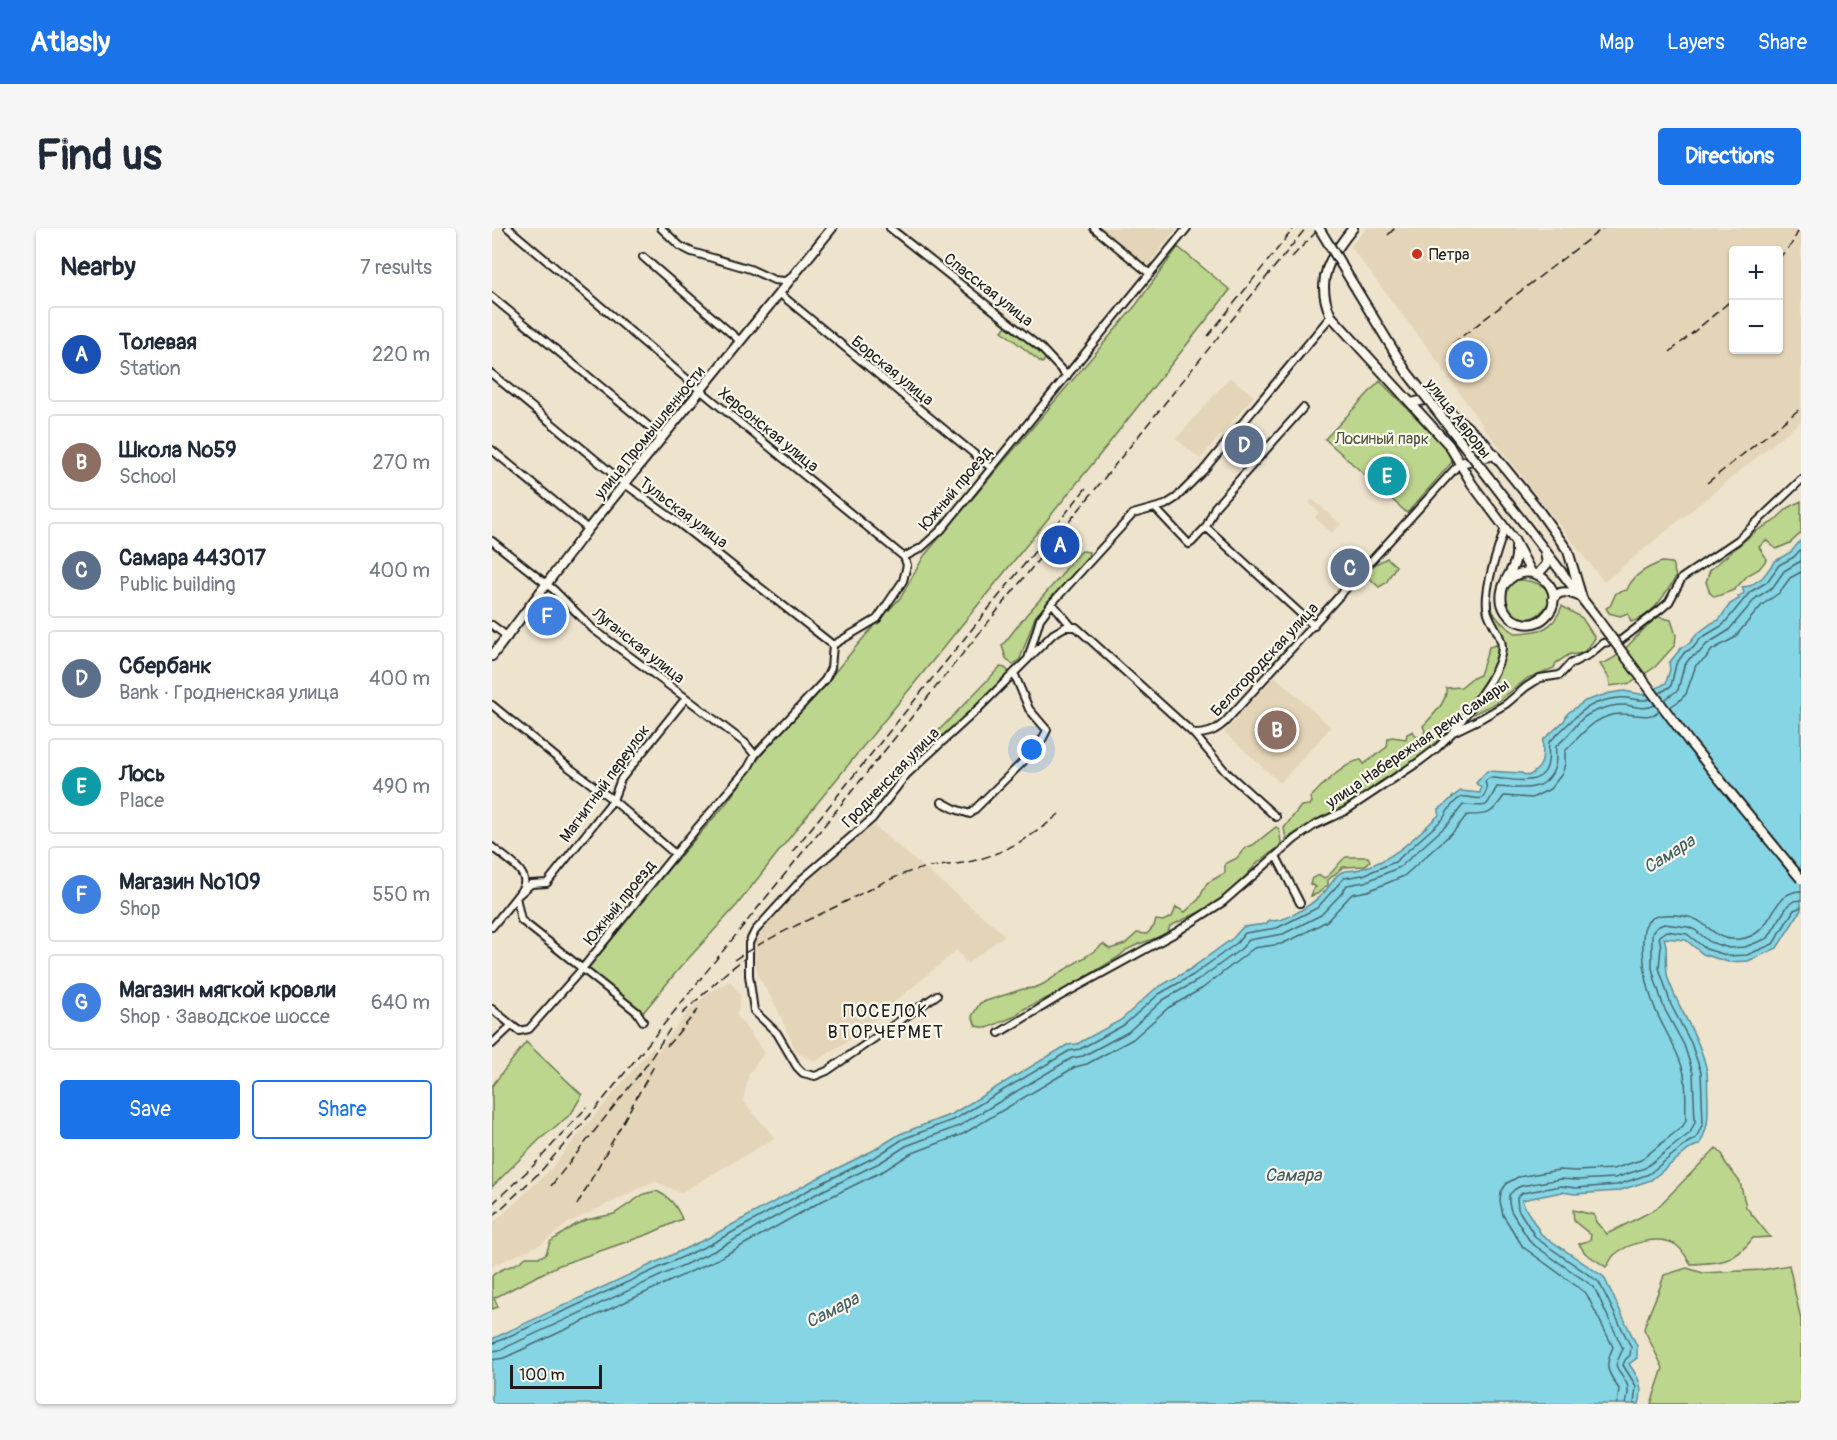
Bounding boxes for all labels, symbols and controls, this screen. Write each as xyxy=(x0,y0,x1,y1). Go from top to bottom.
text: Atlasly xyxy=(30,25,110,60)
text: Map xyxy=(1599,29,1634,56)
text: Layers xyxy=(1667,29,1725,56)
text: Share xyxy=(1758,29,1807,56)
button: Directions xyxy=(1658,128,1801,185)
text: Find us xyxy=(36,130,162,182)
place label: Петра xyxy=(1429,245,1470,265)
map controls xyxy=(1729,246,1783,354)
button: + xyxy=(1729,246,1783,300)
marker: Петра xyxy=(1410,247,1424,261)
street label: Спасская улица xyxy=(940,249,1037,331)
text: Nearby xyxy=(60,251,136,283)
text: 7 results xyxy=(360,255,432,280)
button: − xyxy=(1729,300,1783,354)
text: Толевая xyxy=(119,328,197,356)
street label: Борская улица xyxy=(847,331,938,410)
pin: G xyxy=(1448,338,1488,382)
text: A xyxy=(75,342,88,367)
text: 220 m xyxy=(372,342,430,367)
text: Station xyxy=(119,356,181,381)
street label: улица Промышленности xyxy=(589,362,709,504)
street label: улица Авроры xyxy=(1420,374,1496,462)
street label: Херсонская улица xyxy=(714,383,823,476)
pin: D xyxy=(1224,422,1263,468)
park label: Лосиный парк xyxy=(1334,429,1429,449)
text: Школа №59 xyxy=(119,436,237,464)
street label: Южный проезд xyxy=(915,442,997,534)
text: B xyxy=(76,450,87,475)
text: 270 m xyxy=(372,450,430,475)
pin: E xyxy=(1368,454,1406,498)
text: School xyxy=(119,464,176,489)
street label: Тульская улица xyxy=(635,473,732,553)
pin: A xyxy=(1040,522,1080,568)
text: Самара 443017 xyxy=(119,544,266,572)
pin: C xyxy=(1330,546,1370,590)
text: C xyxy=(75,558,88,583)
text: 400 m xyxy=(369,558,430,583)
text: Public building xyxy=(119,572,235,597)
pin: F xyxy=(528,594,566,638)
street label: Белогородская улица xyxy=(1207,598,1323,721)
street label: Луганская улица xyxy=(587,603,689,688)
text: Сбербанк xyxy=(119,652,212,680)
text: D xyxy=(75,666,88,691)
text: 400 m xyxy=(369,666,430,691)
street label: улица Набережная реки Самары xyxy=(1321,675,1513,813)
text: Bank · Гродненская улица xyxy=(119,680,339,705)
pin: B xyxy=(1258,708,1296,752)
street label: Магнитный переулок xyxy=(555,721,654,846)
street label: Гродненская улица xyxy=(838,723,944,832)
your location xyxy=(1017,735,1046,764)
text: Лось xyxy=(119,760,165,788)
text: E xyxy=(76,774,87,799)
text: 490 m xyxy=(372,774,430,799)
text: Place xyxy=(119,788,164,813)
water label: Самара xyxy=(1639,829,1701,879)
street label: Южный проезд xyxy=(580,856,660,949)
text: Магазин №109 xyxy=(119,868,261,896)
text: F xyxy=(75,882,88,907)
text: 550 m xyxy=(373,882,430,907)
text: Shop xyxy=(119,896,160,921)
text: Магазин мягкой кровли xyxy=(119,976,336,1004)
text: G xyxy=(75,990,88,1015)
text: 640 m xyxy=(371,990,430,1015)
district label: ПОСЕЛОК ВТОРЧЕРМЕТ xyxy=(828,1000,944,1044)
text: Shop · Заводское шоссе xyxy=(119,1004,330,1029)
button: Save xyxy=(60,1080,240,1139)
button: Share xyxy=(252,1080,432,1139)
water label: Самара xyxy=(1265,1164,1323,1187)
water label: Самара xyxy=(802,1287,864,1334)
scale bar xyxy=(510,1362,602,1390)
text: 100 m xyxy=(519,1365,565,1385)

